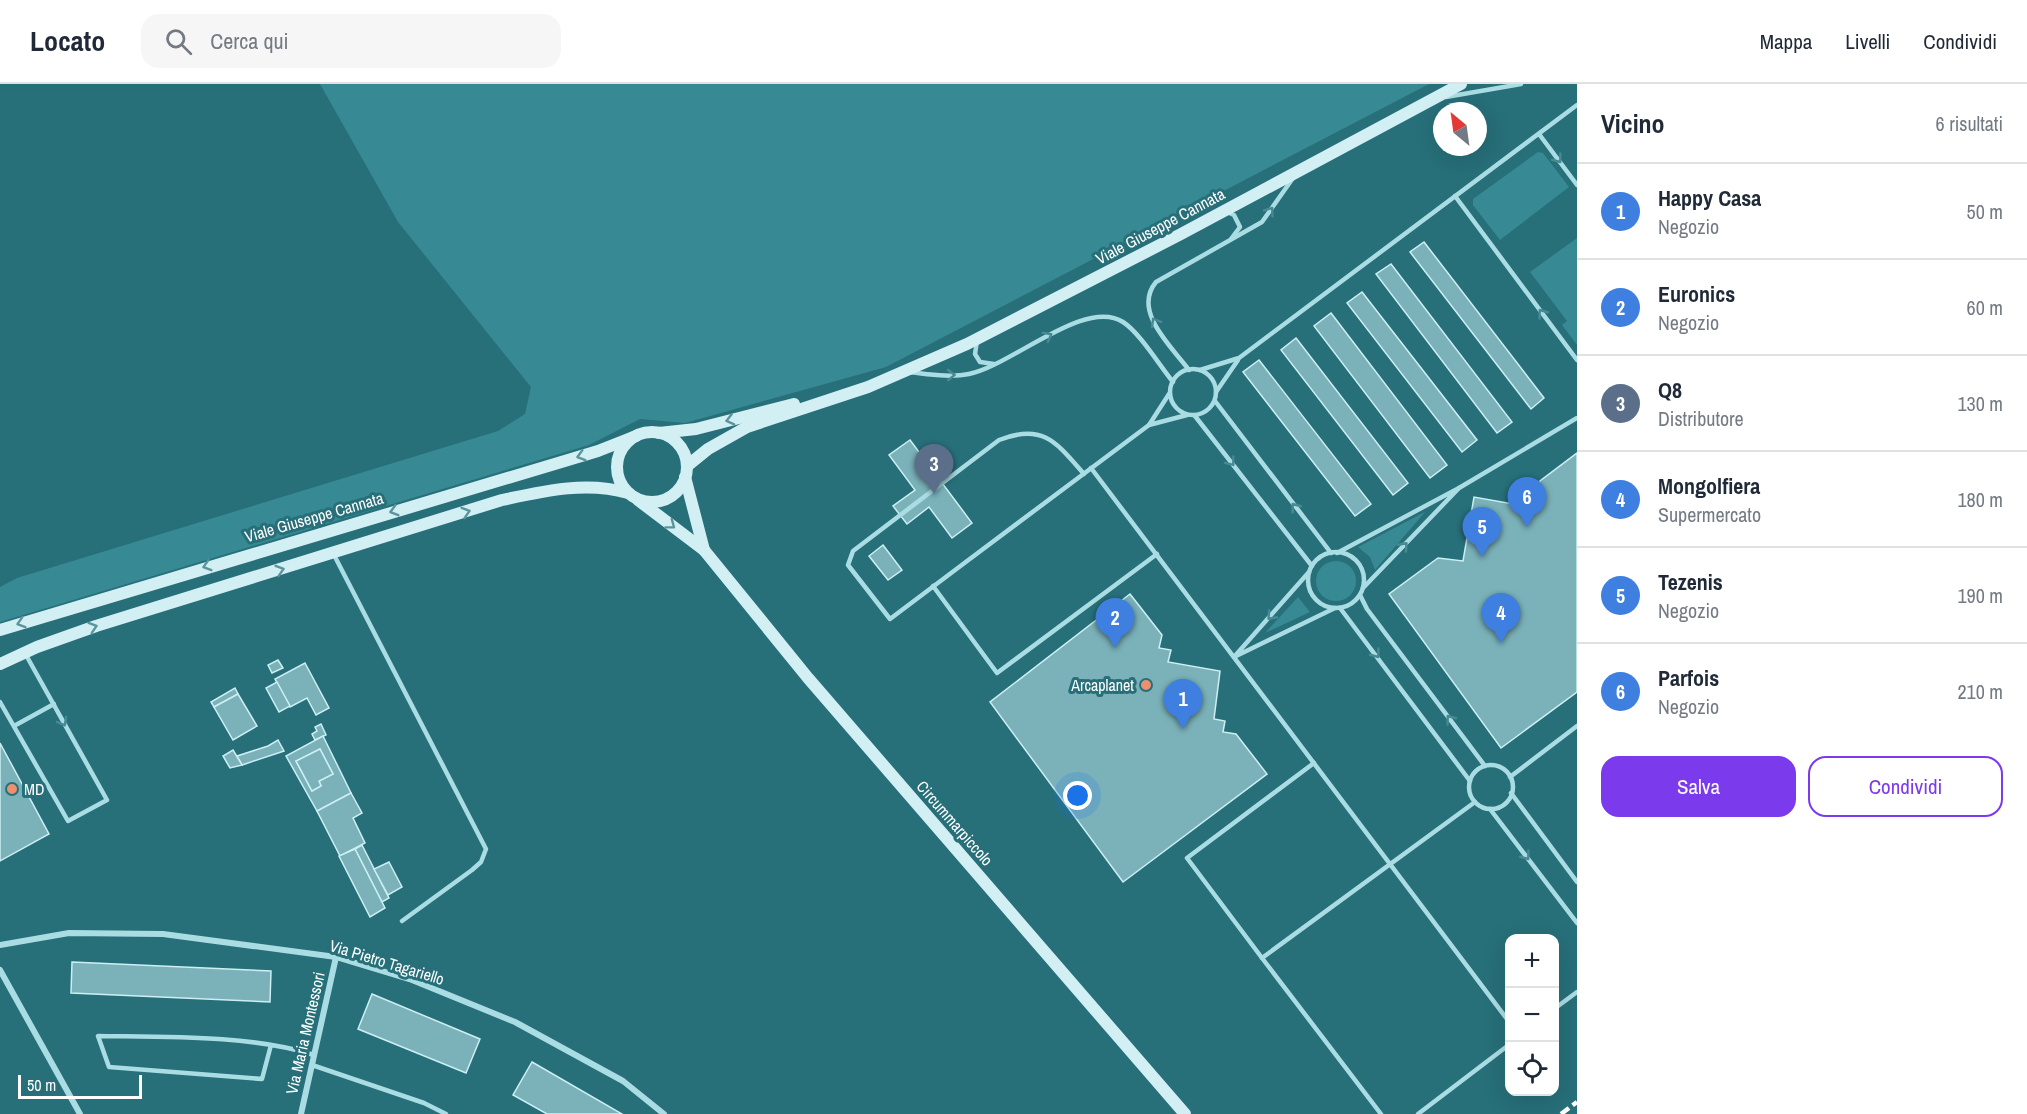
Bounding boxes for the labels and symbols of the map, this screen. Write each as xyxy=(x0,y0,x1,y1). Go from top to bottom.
north arrow xyxy=(1433,102,1487,156)
one-way arrow xyxy=(1551,153,1562,164)
street label: Viale Giuseppe Cannata xyxy=(1091,182,1229,269)
one-way arrow xyxy=(1263,207,1274,218)
one-way arrow xyxy=(1538,309,1549,320)
one-way arrow xyxy=(1151,318,1162,328)
one-way arrow xyxy=(1042,332,1053,343)
one-way arrow xyxy=(947,369,956,381)
one-way arrow xyxy=(725,413,735,426)
pin: 3 xyxy=(914,444,954,494)
one-way arrow xyxy=(576,449,587,461)
one-way arrow xyxy=(1224,455,1235,466)
pin: 6 xyxy=(1508,478,1546,527)
street label: Viale Giuseppe Cannata xyxy=(242,486,387,547)
one-way arrow xyxy=(1291,502,1302,513)
one-way arrow xyxy=(389,504,400,516)
one-way arrow xyxy=(460,507,471,519)
pin: 5 xyxy=(1462,508,1502,557)
one-way arrow xyxy=(664,517,675,528)
one-way arrow xyxy=(1396,542,1407,553)
one-way arrow xyxy=(202,559,213,571)
one-way arrow xyxy=(274,564,285,577)
pin: 4 xyxy=(1482,594,1520,643)
pin: 2 xyxy=(1096,598,1134,648)
one-way arrow xyxy=(1267,609,1278,620)
one-way arrow xyxy=(16,616,27,628)
one-way arrow xyxy=(88,622,98,634)
one-way arrow xyxy=(1368,648,1379,659)
place label: Arcaplanet xyxy=(1070,674,1134,696)
marker: Arcaplanet xyxy=(1139,678,1153,692)
pin: 1 xyxy=(1164,680,1202,729)
one-way arrow xyxy=(1447,715,1458,726)
one-way arrow xyxy=(56,716,67,726)
street label: Circummarpiccolo xyxy=(912,776,998,870)
place label: MD xyxy=(24,778,44,800)
your location xyxy=(1063,781,1092,810)
marker: MD xyxy=(5,782,19,796)
one-way arrow xyxy=(1518,849,1529,860)
street label: Via Pietro Tagariello xyxy=(327,934,447,990)
street label: Via Maria Montessori xyxy=(280,970,330,1096)
scale bar xyxy=(18,1072,142,1100)

